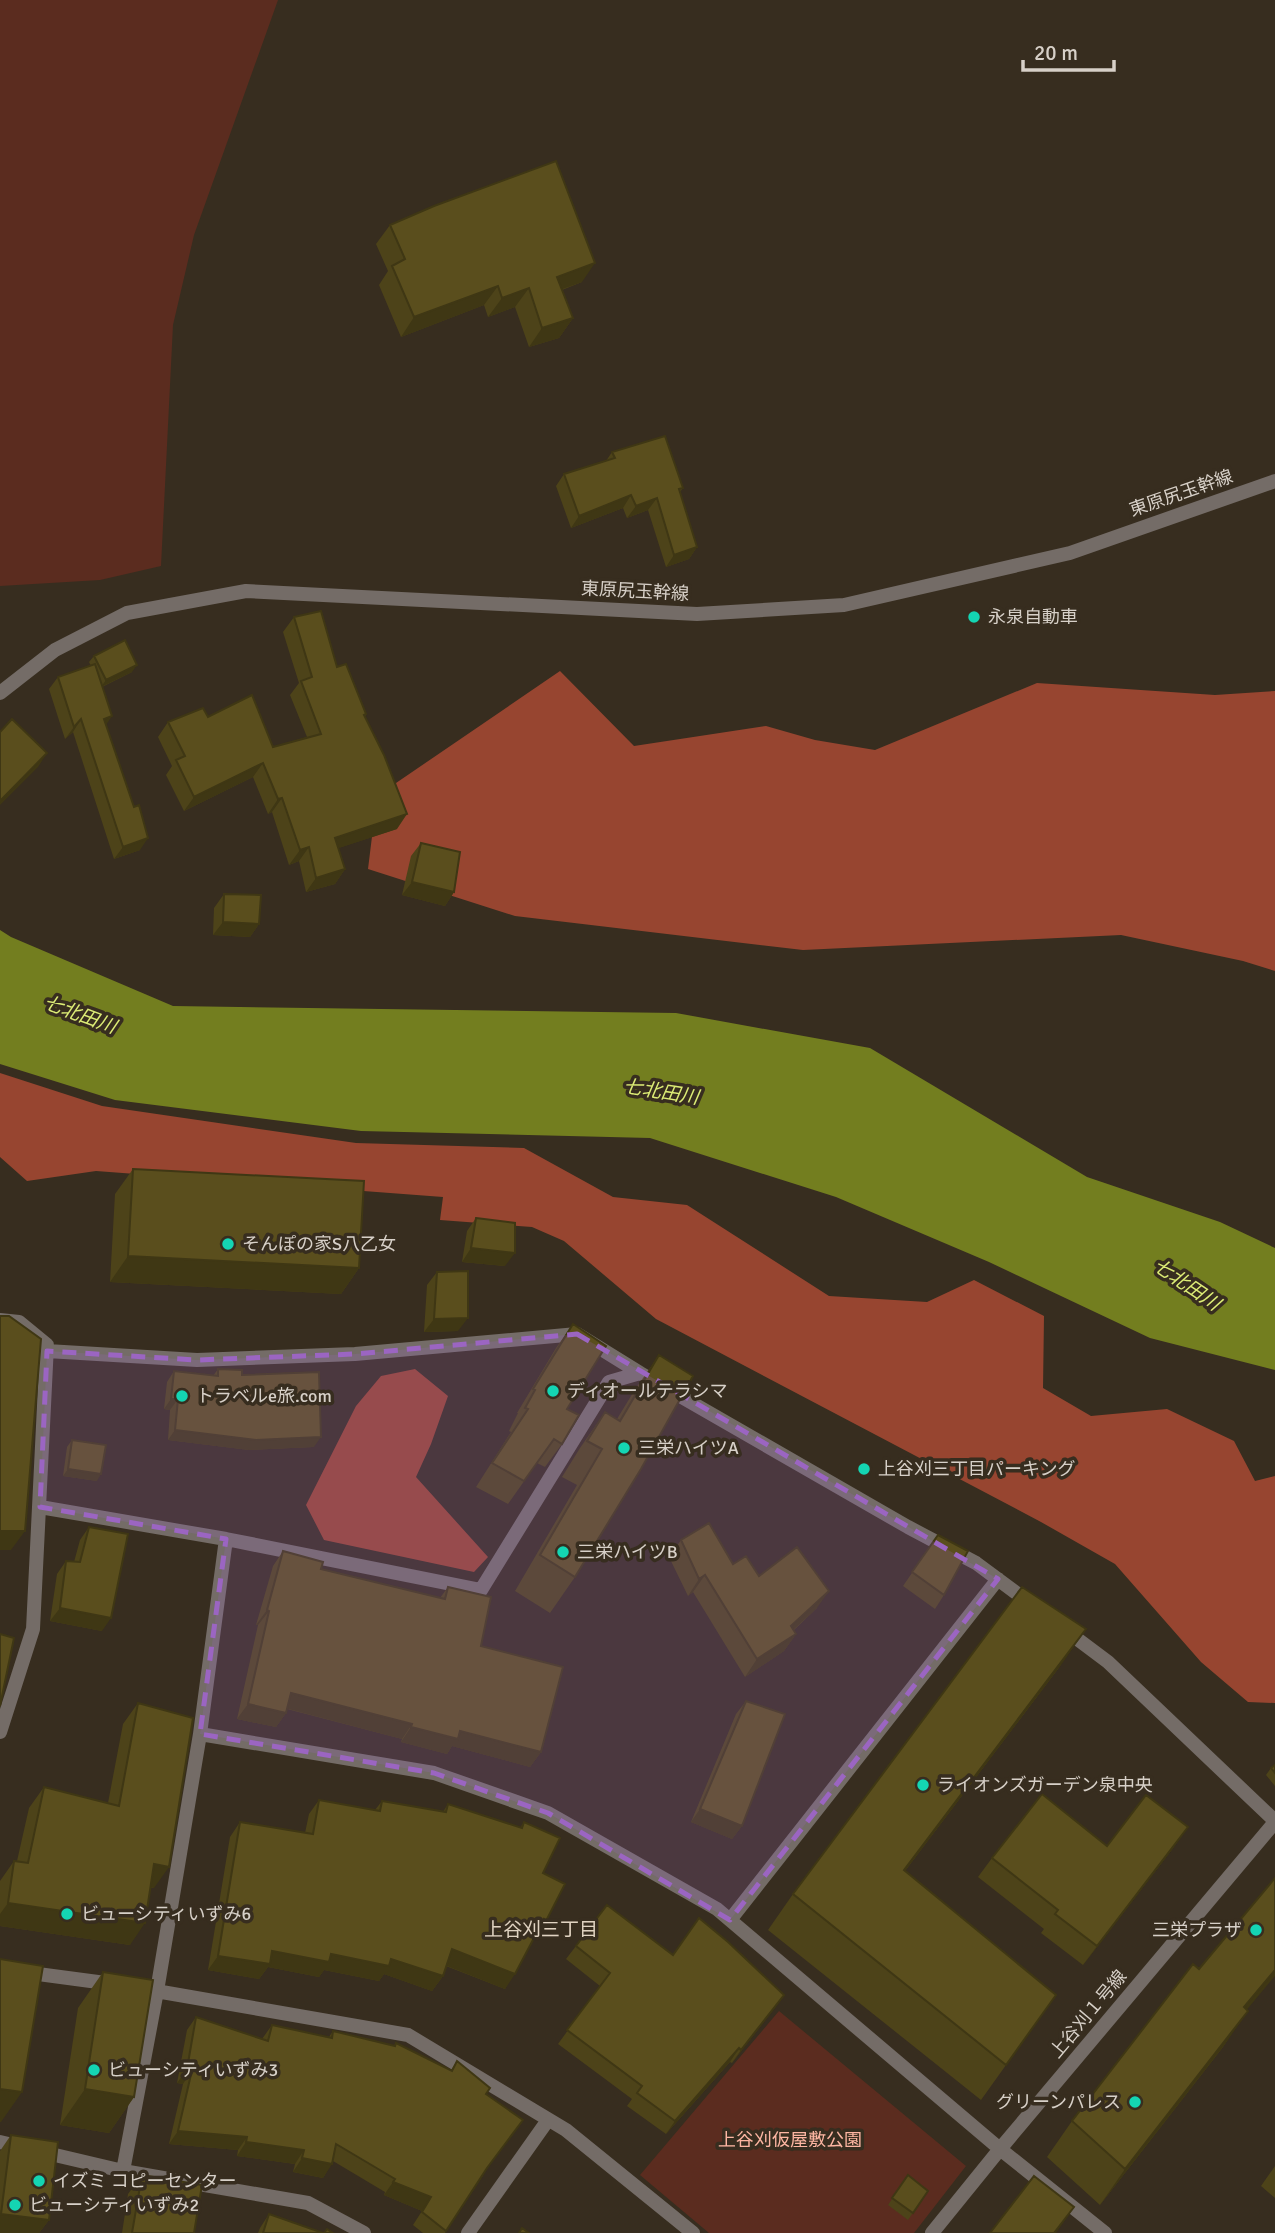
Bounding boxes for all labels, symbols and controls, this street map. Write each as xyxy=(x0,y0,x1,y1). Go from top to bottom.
scale bar xyxy=(1023,28,1114,72)
text: 20 m xyxy=(1034,40,1078,66)
street label: 東原尻玉幹線 xyxy=(1126,465,1236,521)
street label: 東原尻玉幹線 xyxy=(580,577,690,605)
place label: 永泉自動車 xyxy=(988,606,1078,628)
marker: 永泉自動車 xyxy=(966,609,982,625)
water label: 七北田川 xyxy=(40,991,121,1040)
water label: 七北田川 xyxy=(621,1074,702,1110)
place label: そんぽの家S八乙女 xyxy=(242,1233,396,1255)
marker: そんぽの家S八乙女 xyxy=(220,1236,236,1252)
water label: 七北田川 xyxy=(1148,1254,1226,1317)
place label: ディオールテラシマ xyxy=(567,1380,727,1402)
marker: ディオールテラシマ xyxy=(545,1383,561,1399)
place label: トラベルe旅.com xyxy=(196,1385,332,1407)
marker: トラベルe旅.com xyxy=(174,1388,190,1404)
place label: 三栄ハイツA xyxy=(638,1437,739,1459)
marker: 三栄ハイツA xyxy=(616,1440,632,1456)
place label: 上谷刈三丁目パーキング xyxy=(878,1458,1075,1480)
marker: 上谷刈三丁目パーキング xyxy=(856,1461,872,1477)
place label: 三栄ハイツB xyxy=(577,1541,678,1563)
marker: 三栄ハイツB xyxy=(555,1544,571,1560)
place label: ライオンズガーデン泉中央 xyxy=(937,1774,1153,1796)
marker: ライオンズガーデン泉中央 xyxy=(915,1777,931,1793)
place label: ビューシティいずみ6 xyxy=(81,1903,251,1925)
marker: ビューシティいずみ6 xyxy=(59,1906,75,1922)
district label: 上谷刈三丁目 xyxy=(484,1918,598,1942)
place label: 三栄プラザ xyxy=(1152,1919,1242,1941)
marker: 三栄プラザ xyxy=(1248,1922,1264,1938)
street label: 上谷刈１号線 xyxy=(1045,1966,1131,2062)
place label: ビューシティいずみ3 xyxy=(108,2059,278,2081)
marker: ビューシティいずみ3 xyxy=(86,2062,102,2078)
place label: グリーンパレス xyxy=(996,2091,1121,2113)
marker: グリーンパレス xyxy=(1127,2094,1143,2110)
park label: 上谷刈仮屋敷公園 xyxy=(718,2129,862,2151)
place label: イズミ コピーセンター xyxy=(53,2170,236,2192)
marker: イズミ コピーセンター xyxy=(31,2173,47,2189)
place label: ビューシティいずみ2 xyxy=(29,2194,199,2216)
marker: ビューシティいずみ2 xyxy=(7,2197,23,2213)

